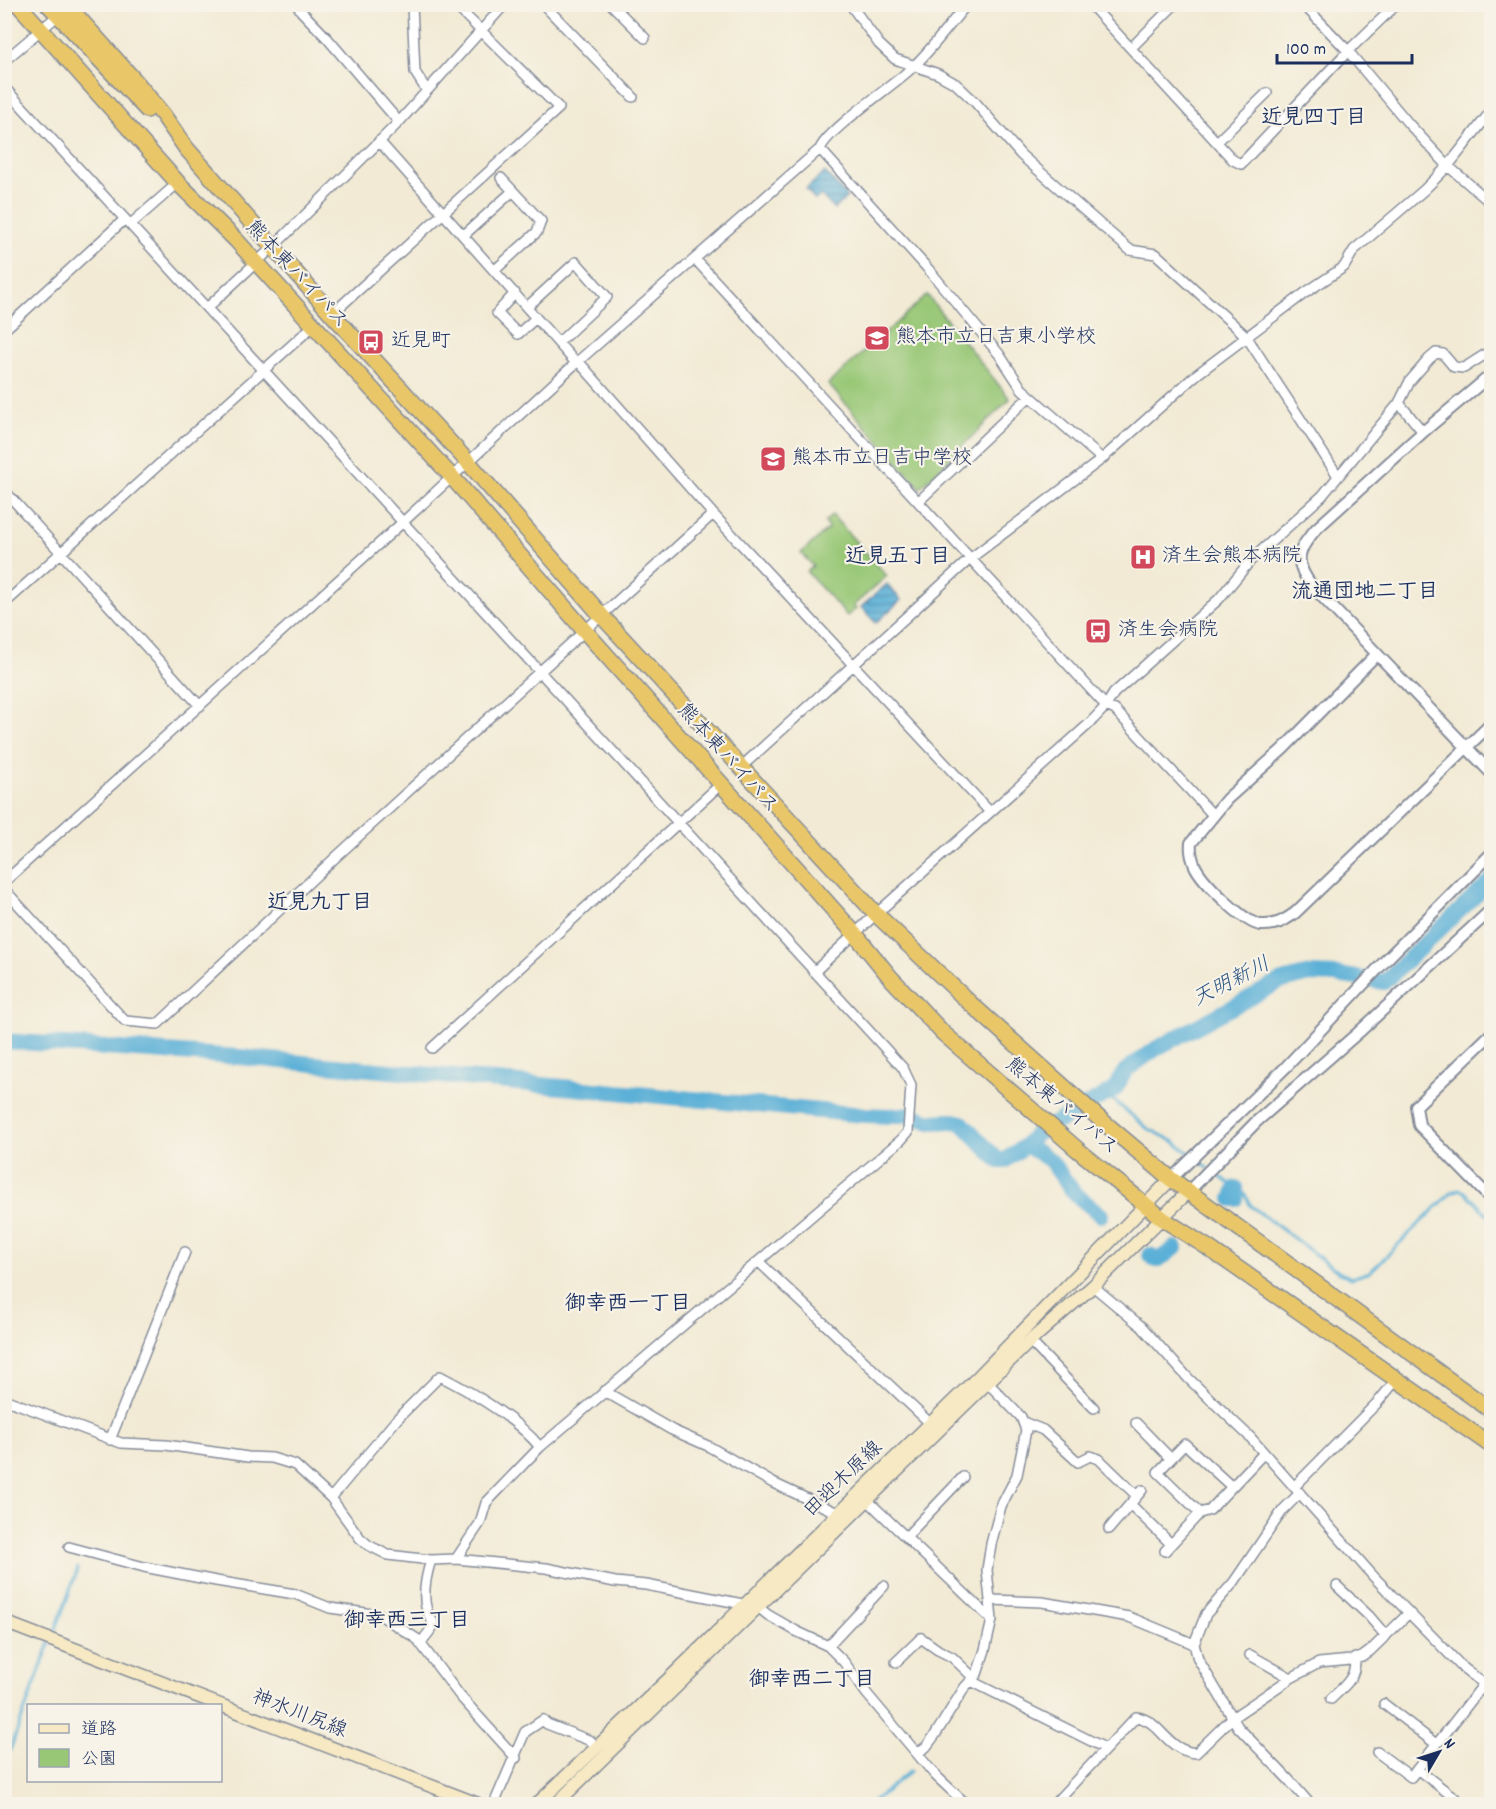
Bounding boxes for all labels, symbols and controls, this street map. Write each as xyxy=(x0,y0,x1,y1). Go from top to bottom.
scale bar xyxy=(1277,27,1412,65)
text: 100 m xyxy=(1286,38,1326,63)
district label: 近見四丁目 xyxy=(1262,104,1367,134)
street label: 熊本東バイパス xyxy=(238,214,354,336)
school or university icon: 熊本市立日吉東小学校 xyxy=(862,323,892,353)
place label: 熊本市立日吉東小学校 xyxy=(896,324,1096,352)
bus stop icon: 近見町 xyxy=(356,327,386,357)
place label: 近見町 xyxy=(391,328,451,356)
school or university icon: 熊本市立日吉中学校 xyxy=(758,444,788,474)
place label: 熊本市立日吉中学校 xyxy=(792,445,972,473)
hospital icon: 済生会熊本病院 xyxy=(1128,542,1158,572)
district label: 近見五丁目 xyxy=(846,543,951,573)
place label: 済生会熊本病院 xyxy=(1162,543,1302,571)
district label: 流通団地二丁目 xyxy=(1292,578,1439,608)
bus stop icon: 済生会病院 xyxy=(1083,616,1113,646)
place label: 済生会病院 xyxy=(1118,617,1218,645)
street label: 熊本東バイパス xyxy=(670,698,784,820)
district label: 近見九丁目 xyxy=(268,889,373,919)
water label: 天明新川 xyxy=(1188,951,1276,1015)
street label: 熊本東バイパス xyxy=(999,1051,1123,1163)
district label: 御幸西一丁目 xyxy=(565,1290,691,1320)
street label: 田迎木原線 xyxy=(798,1435,890,1525)
district label: 御幸西三丁目 xyxy=(344,1607,470,1637)
district label: 御幸西二丁目 xyxy=(749,1666,875,1696)
street label: 神水川尻線 xyxy=(247,1684,351,1746)
legend xyxy=(27,1704,222,1782)
text: 道路 xyxy=(81,1718,117,1743)
north arrow xyxy=(1409,1722,1469,1782)
text: N xyxy=(1437,1734,1460,1755)
text: 公園 xyxy=(81,1748,117,1773)

